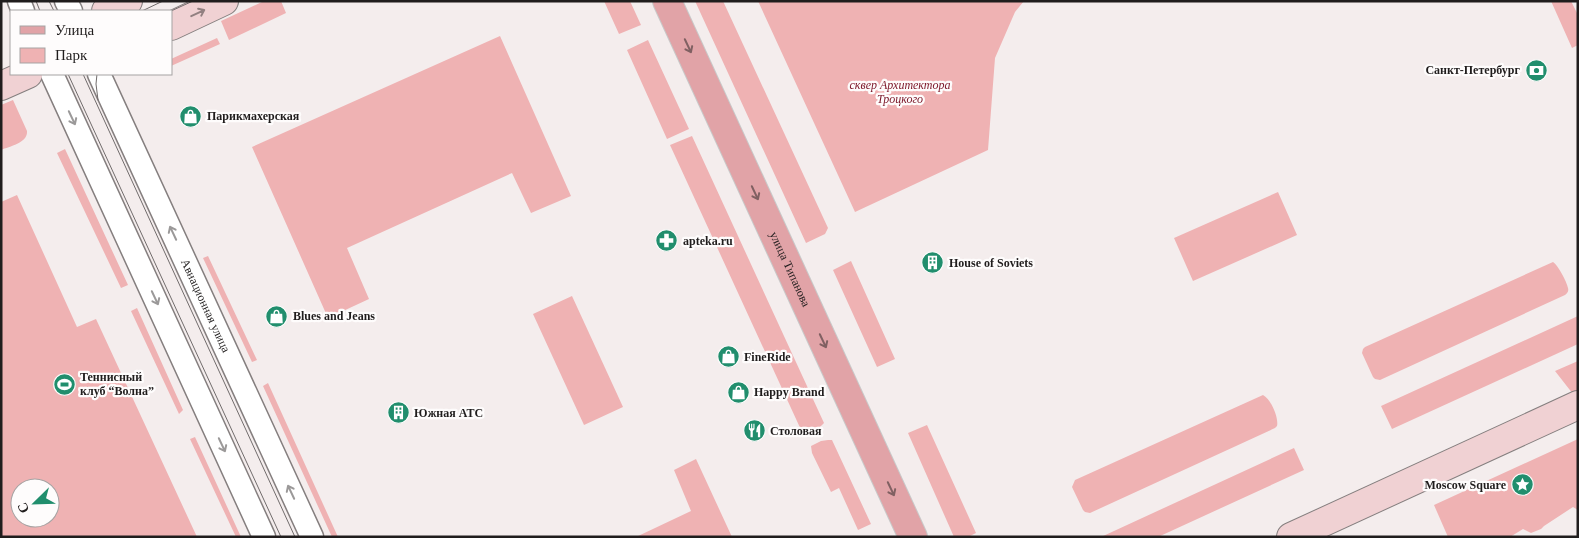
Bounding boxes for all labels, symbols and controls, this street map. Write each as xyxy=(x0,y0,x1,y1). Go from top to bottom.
one-way arrow xyxy=(190,8,205,18)
legend xyxy=(10,10,172,75)
text: Улица xyxy=(55,22,94,38)
one-way arrow xyxy=(683,38,693,53)
text: Парк xyxy=(55,47,88,63)
bank icon: Санкт-Петербург xyxy=(1524,58,1548,82)
place label: Санкт-Петербург xyxy=(1425,63,1521,77)
park label: сквер Архитектора Троцкого xyxy=(849,78,951,106)
shop icon: Парикмахерская xyxy=(179,104,203,128)
place label: Парикмахерская xyxy=(207,109,300,123)
one-way arrow xyxy=(68,110,78,125)
one-way arrow xyxy=(751,185,761,200)
one-way arrow xyxy=(167,226,177,241)
pharmacy icon: apteka.ru xyxy=(655,229,679,253)
street label: улица Типанова xyxy=(767,229,814,310)
place label: apteka.ru xyxy=(683,234,733,248)
building icon: House of Soviets xyxy=(921,251,945,275)
place label: House of Soviets xyxy=(949,256,1033,270)
street label: Авиационная улица xyxy=(178,257,233,355)
one-way arrow xyxy=(150,290,160,305)
shop icon: Blues and Jeans xyxy=(265,304,289,328)
place label: Blues and Jeans xyxy=(293,309,375,323)
one-way arrow xyxy=(819,333,829,348)
shop icon: FineRide xyxy=(716,345,740,369)
place label: FineRide xyxy=(744,350,791,364)
place label: Теннисный клуб “Волна” xyxy=(80,370,154,398)
sports icon: Теннисный клуб “Волна” xyxy=(52,372,76,396)
shop icon: Happy Brand xyxy=(726,380,750,404)
place label: Happy Brand xyxy=(754,385,825,399)
building icon: Южная АТС xyxy=(386,401,410,425)
place label: Южная АТС xyxy=(414,406,483,420)
restaurant icon: Столовая xyxy=(742,419,766,443)
place label: Столовая xyxy=(770,424,822,438)
one-way arrow xyxy=(218,437,227,452)
place icon: Moscow Square xyxy=(1510,473,1534,497)
north arrow xyxy=(10,478,60,528)
place label: Moscow Square xyxy=(1425,478,1507,492)
one-way arrow xyxy=(887,481,896,496)
one-way arrow xyxy=(286,485,296,500)
text: С xyxy=(15,500,32,515)

